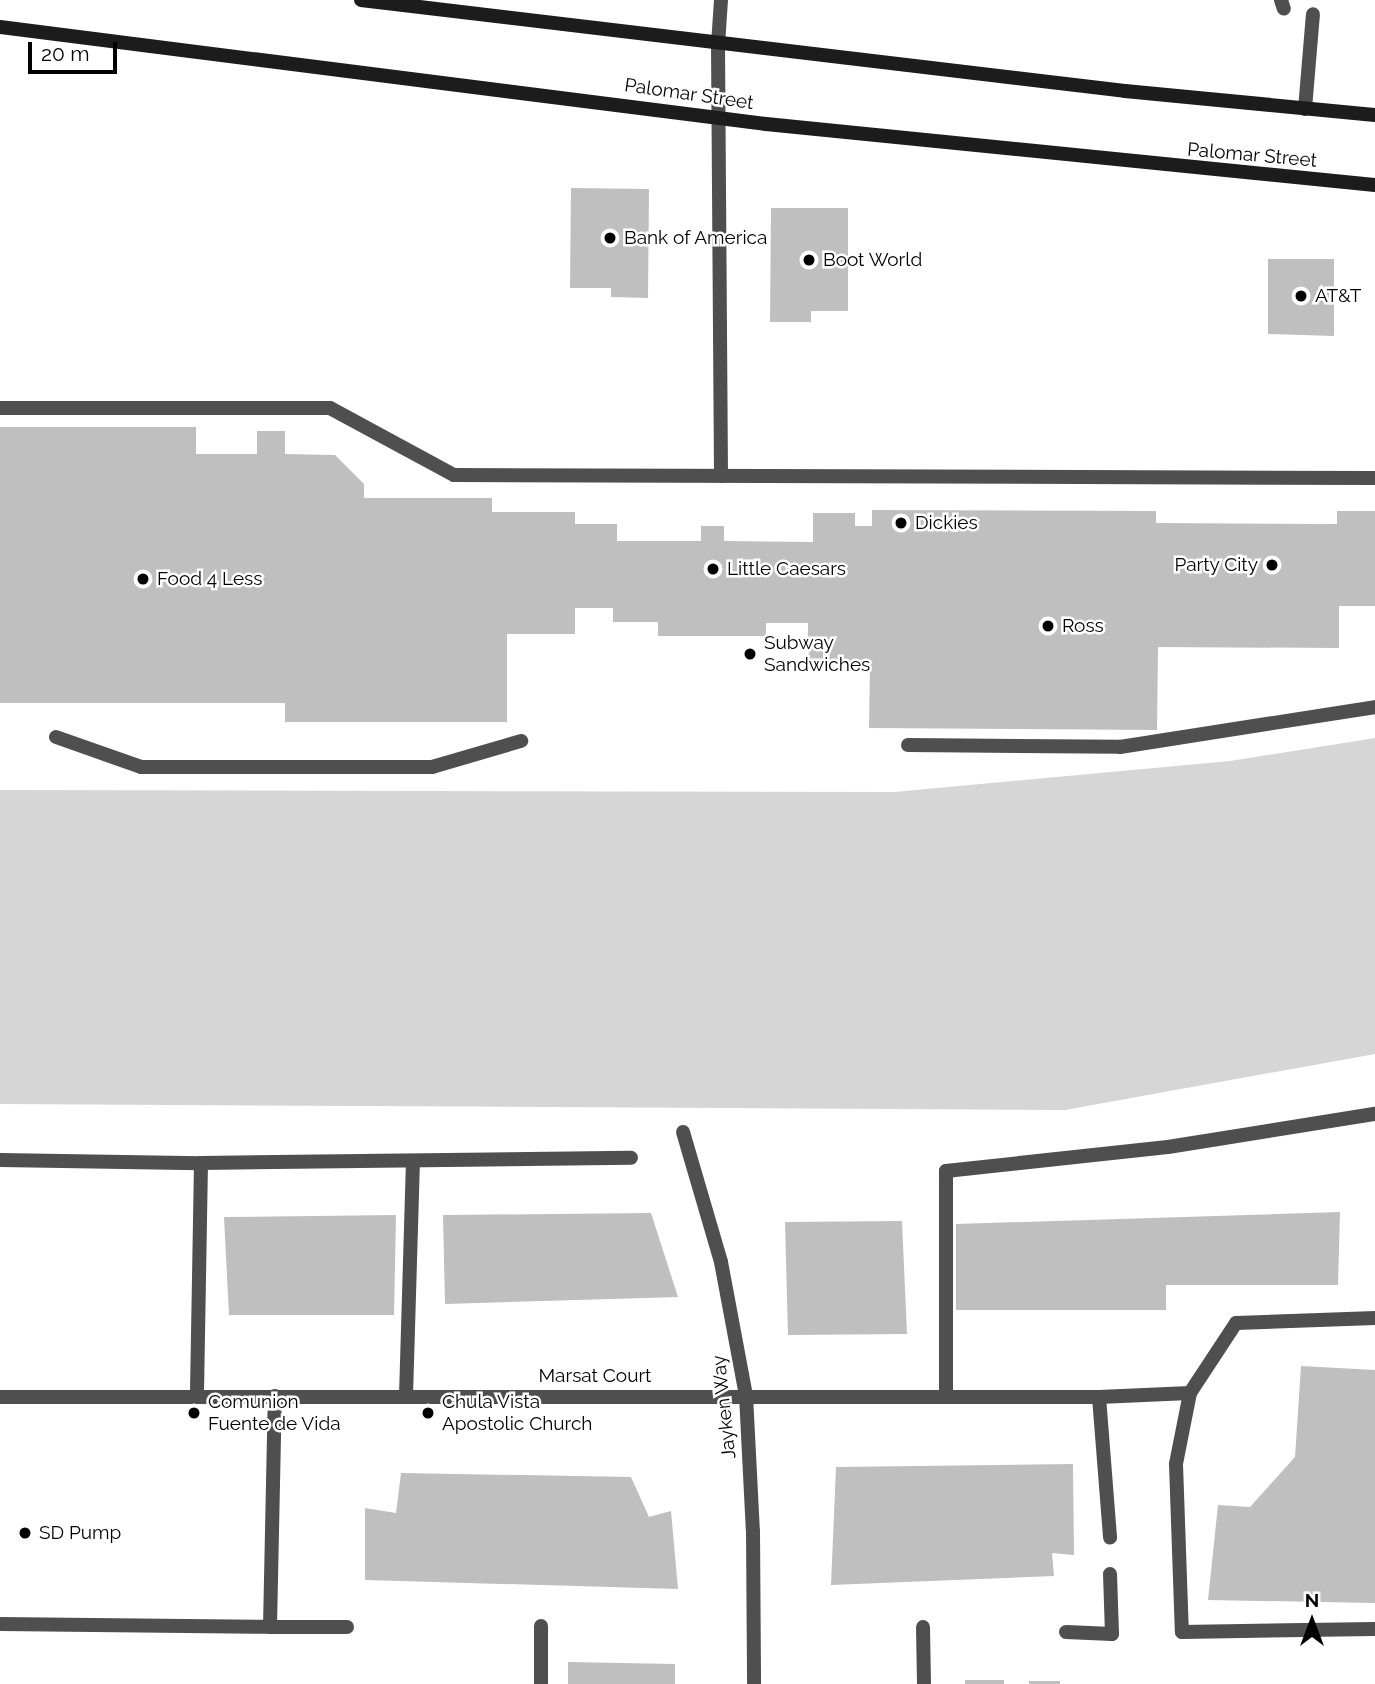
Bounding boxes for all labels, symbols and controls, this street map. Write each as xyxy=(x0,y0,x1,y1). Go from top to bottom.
scale bar xyxy=(32,28,121,72)
text: 20 m xyxy=(41,41,89,66)
street label: Palomar Street xyxy=(623,74,755,114)
street label: Palomar Street xyxy=(1186,138,1318,172)
place label: Bank of America xyxy=(624,227,768,249)
marker: Bank of America xyxy=(602,230,618,246)
place label: Boot World xyxy=(823,249,923,271)
marker: Boot World xyxy=(801,252,817,268)
place label: AT&T xyxy=(1315,285,1361,307)
marker: AT&T xyxy=(1293,288,1309,304)
place label: Dickies xyxy=(915,512,978,534)
marker: Dickies xyxy=(893,515,909,531)
place label: Party City xyxy=(1174,554,1258,576)
marker: Party City xyxy=(1264,557,1280,573)
place label: Little Caesars xyxy=(727,558,846,580)
marker: Little Caesars xyxy=(705,561,721,577)
place label: Food 4 Less xyxy=(157,568,262,590)
marker: Food 4 Less xyxy=(135,571,151,587)
place label: Ross xyxy=(1062,615,1104,637)
marker: Ross xyxy=(1040,618,1056,634)
place label: Subway Sandwiches xyxy=(764,632,870,676)
marker: Subway Sandwiches xyxy=(742,646,758,662)
street label: Jayken Way xyxy=(707,1354,741,1460)
street label: Marsat Court xyxy=(539,1365,651,1387)
place label: Comunion Fuente de Vida xyxy=(208,1391,341,1435)
place label: Chula Vista Apostolic Church xyxy=(442,1391,592,1435)
marker: Comunion Fuente de Vida xyxy=(186,1405,202,1421)
marker: Chula Vista Apostolic Church xyxy=(420,1405,436,1421)
place label: SD Pump xyxy=(39,1522,121,1544)
marker: SD Pump xyxy=(17,1525,33,1541)
north arrow xyxy=(1277,1586,1347,1656)
text: N xyxy=(1305,1589,1319,1611)

